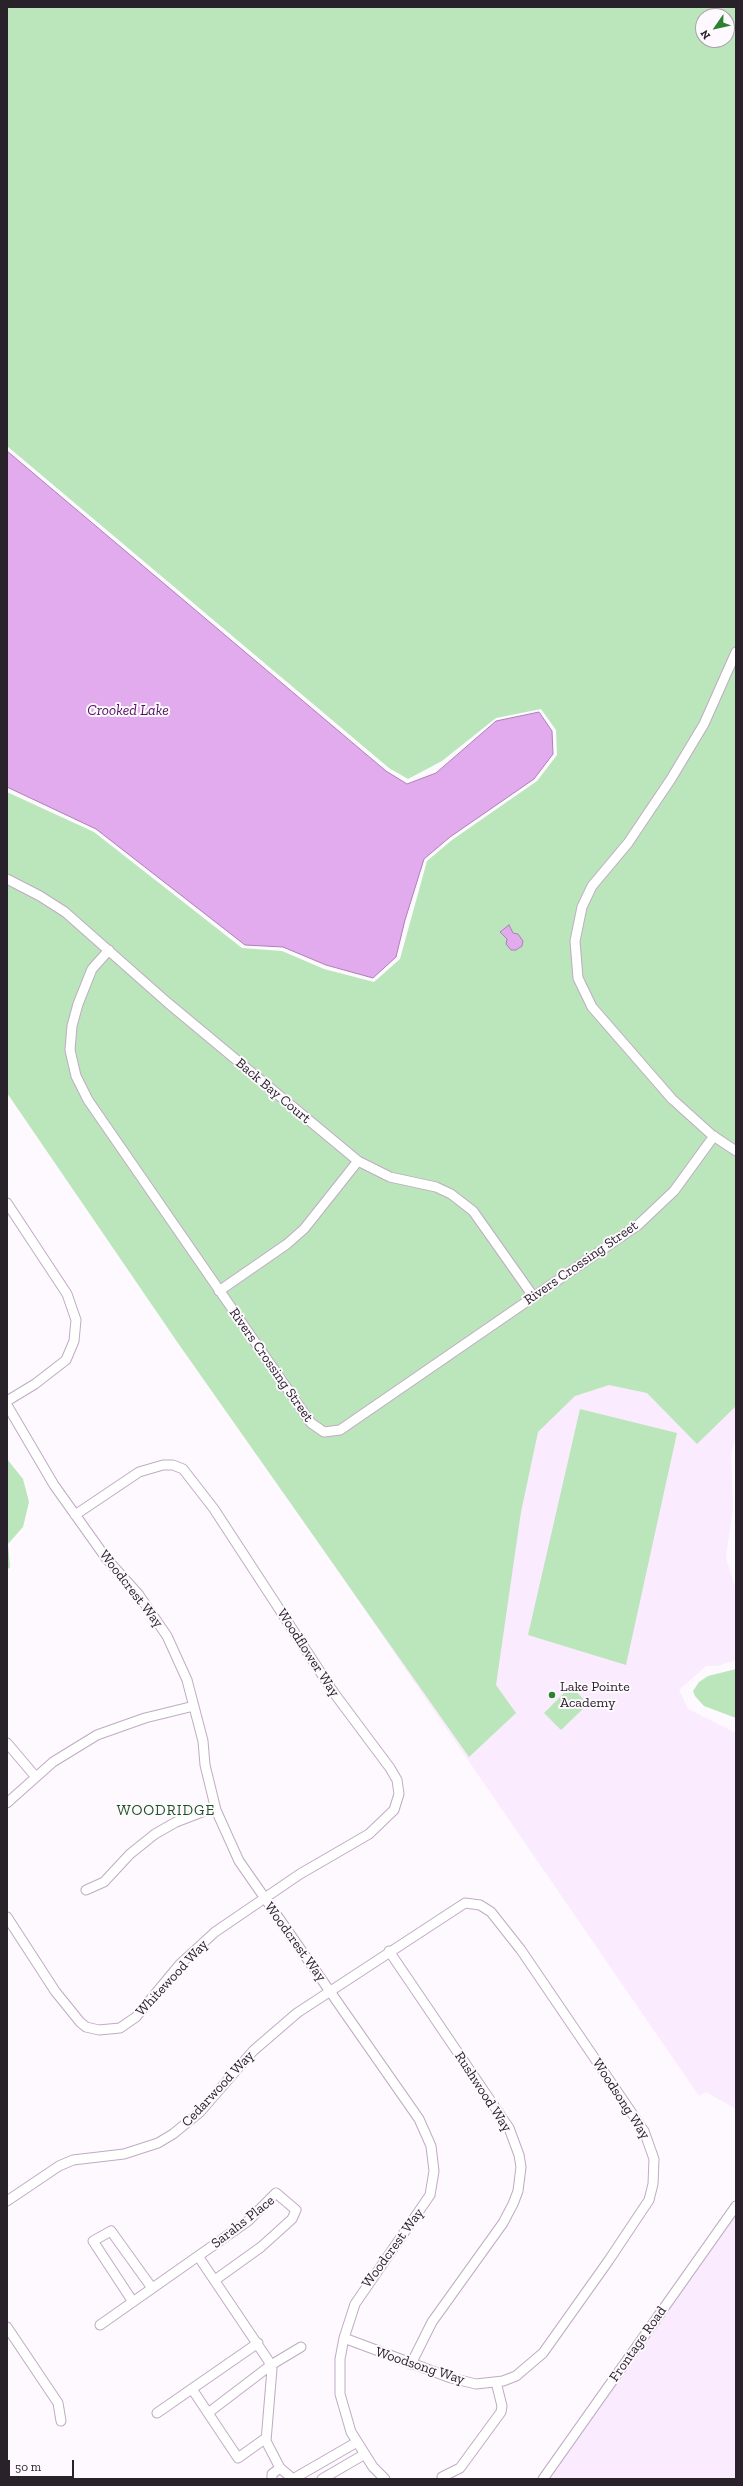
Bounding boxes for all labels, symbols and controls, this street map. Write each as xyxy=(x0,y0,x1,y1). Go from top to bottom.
north arrow xyxy=(695,8,735,48)
text: N xyxy=(698,27,713,42)
water label: Crooked Lake xyxy=(87,702,169,720)
street label: Back Bay Court xyxy=(232,1055,314,1127)
street label: Rivers Crossing Street xyxy=(521,1217,641,1309)
street label: Rivers Crossing Street xyxy=(225,1305,317,1425)
street label: Woodcrest Way xyxy=(95,1547,167,1631)
street label: Woodflower Way xyxy=(273,1606,343,1700)
place label: Lake Pointe Academy xyxy=(560,1679,630,1712)
marker: Lake Pointe Academy xyxy=(547,1690,557,1700)
district label: WOODRIDGE xyxy=(117,1802,215,1820)
street label: Woodcrest Way xyxy=(261,1899,329,1985)
street label: Whitewood Way xyxy=(132,1936,212,2020)
street label: Cedarwood Way xyxy=(178,2047,258,2131)
street label: Rushwood Way xyxy=(451,2049,515,2135)
street label: Woodsong Way xyxy=(589,2056,653,2142)
street label: Sarahs Place xyxy=(208,2192,278,2252)
street label: Woodcrest Way xyxy=(359,2205,427,2291)
street label: Frontage Road xyxy=(606,2303,670,2385)
street label: Woodsong Way xyxy=(373,2344,467,2388)
scale bar xyxy=(10,2452,76,2478)
text: 50 m xyxy=(15,2460,41,2474)

